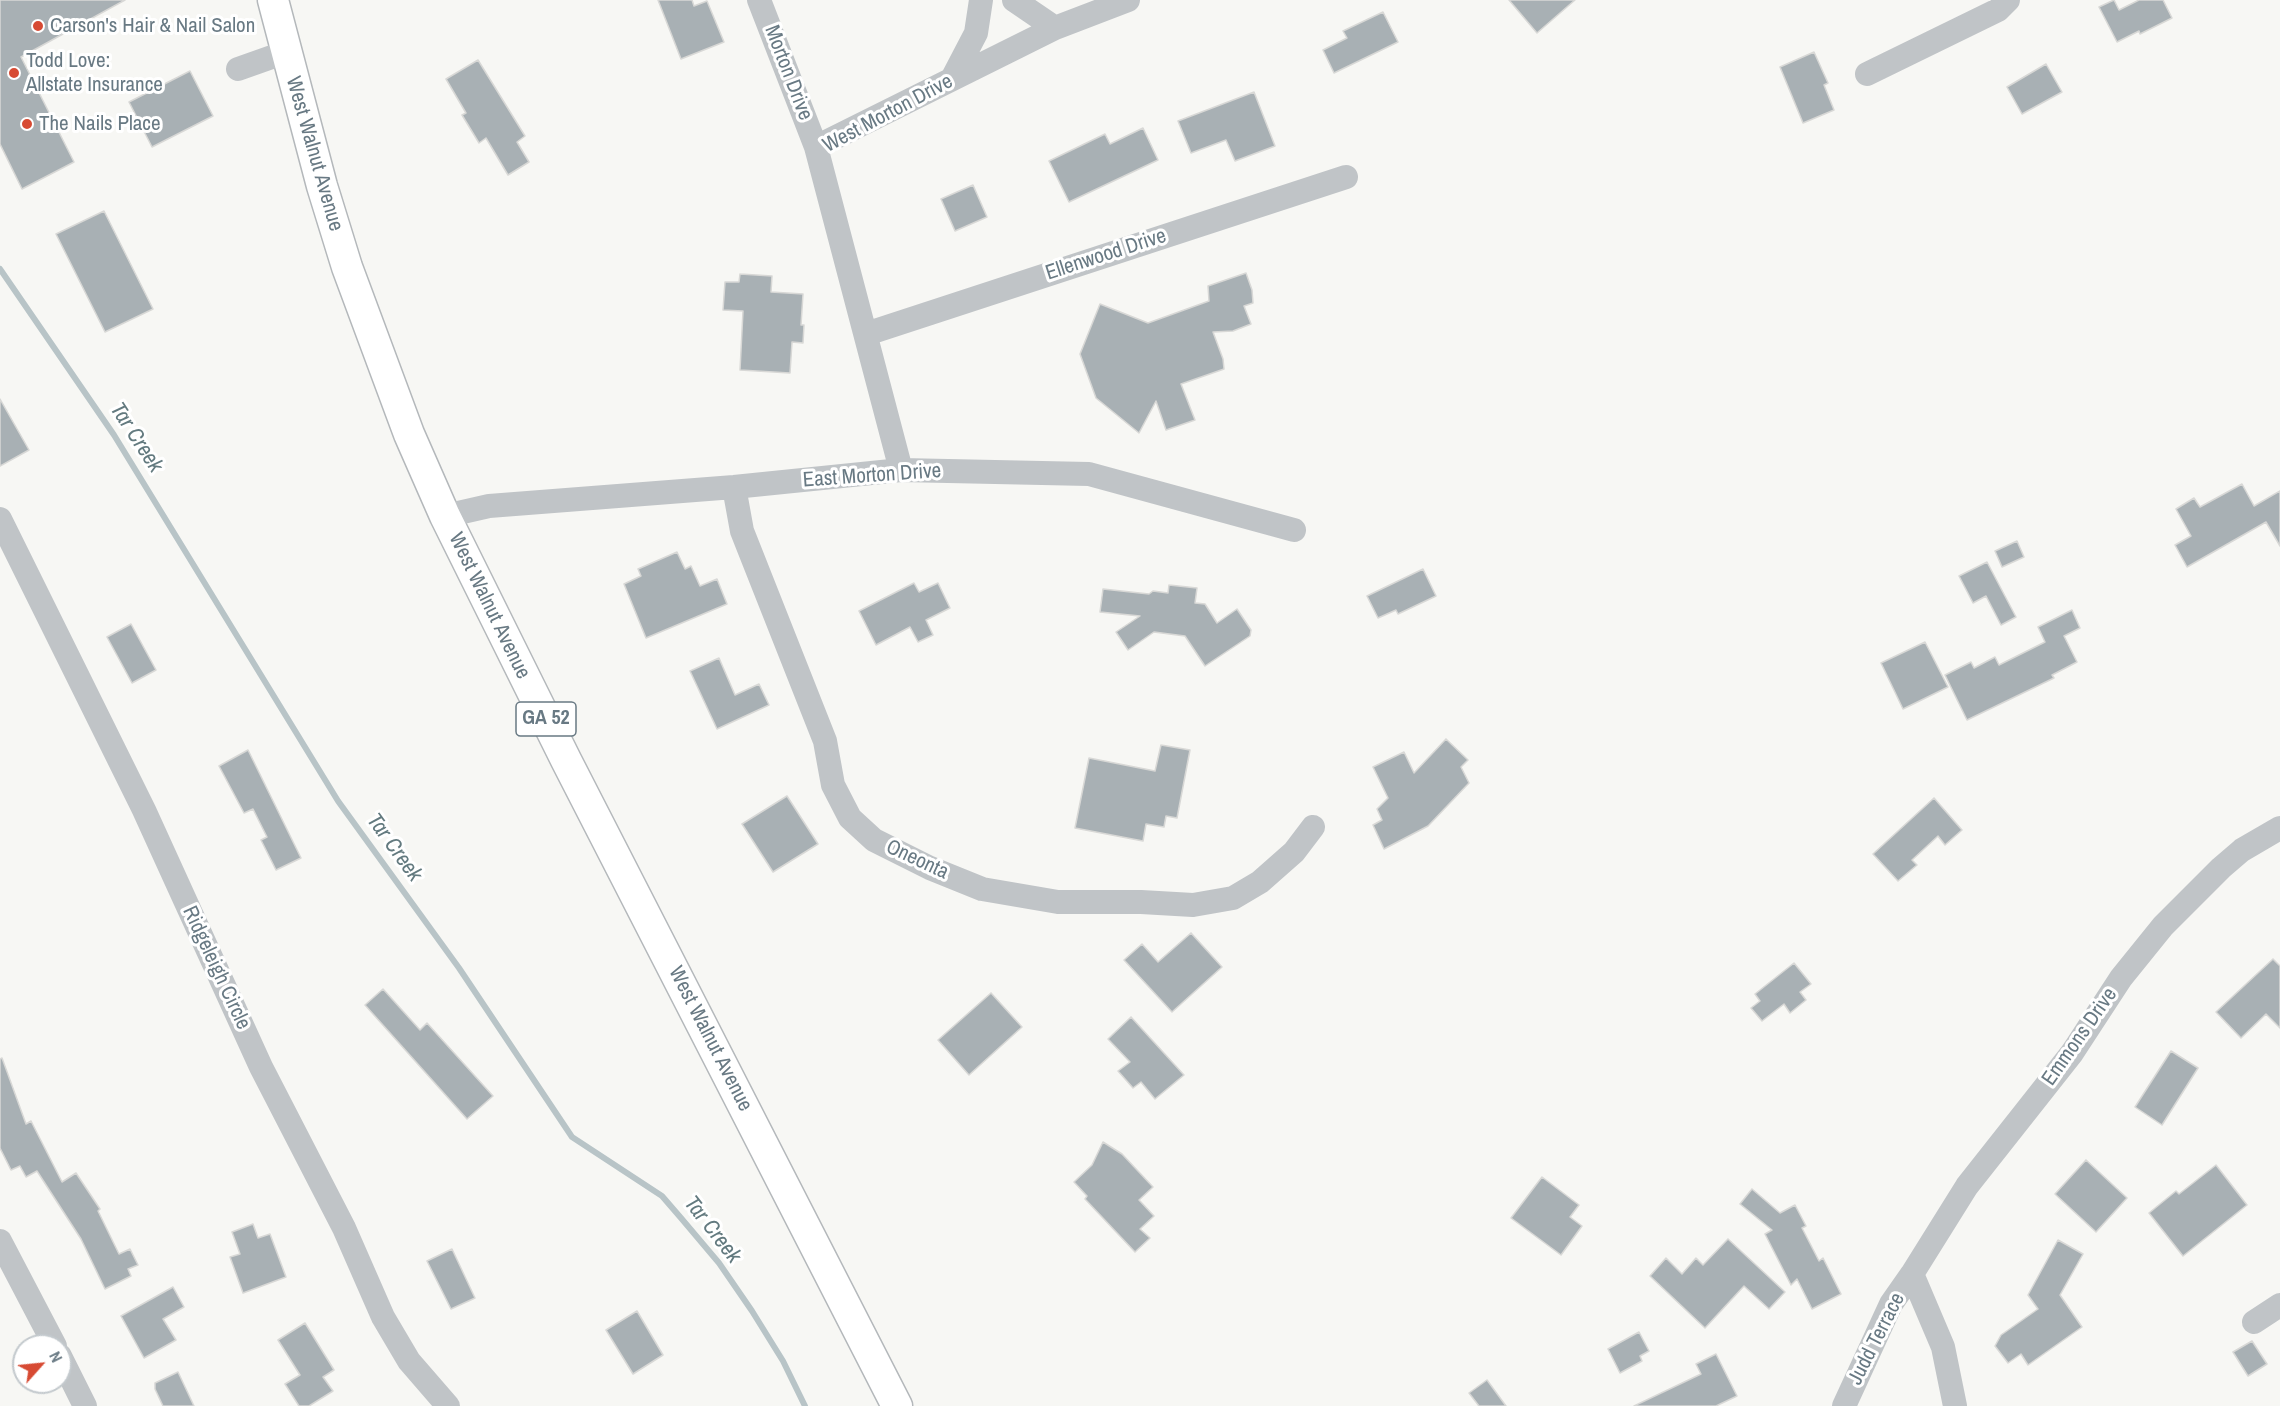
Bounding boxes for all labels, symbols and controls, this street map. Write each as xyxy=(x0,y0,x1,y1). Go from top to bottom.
place label: Carson's Hair & Nail Salon xyxy=(50,13,255,39)
marker: Carson's Hair & Nail Salon xyxy=(31,19,45,33)
street label: Morton Drive xyxy=(758,22,818,124)
place label: Todd Love: Allstate Insurance xyxy=(26,48,163,98)
marker: Todd Love: Allstate Insurance xyxy=(7,66,21,80)
street label: West Morton Drive xyxy=(819,69,957,159)
street label: West Walnut Avenue xyxy=(280,74,348,234)
place label: The Nails Place xyxy=(39,111,161,137)
marker: The Nails Place xyxy=(20,117,34,131)
street label: Ellenwood Drive xyxy=(1042,224,1170,286)
water label: Tar Creek xyxy=(104,398,168,478)
street label: East Morton Drive xyxy=(802,459,942,493)
street label: West Walnut Avenue xyxy=(443,529,535,683)
road number: GA 52 xyxy=(516,702,576,736)
water label: Tar Creek xyxy=(360,809,428,887)
street label: Oneonta xyxy=(882,835,952,885)
street label: Ridgeleigh Circle xyxy=(176,902,256,1034)
street label: West Walnut Avenue xyxy=(663,962,757,1116)
street label: Emmons Drive xyxy=(2037,983,2123,1091)
water label: Tar Creek xyxy=(678,1191,746,1269)
street label: Judd Terrace xyxy=(1843,1289,1911,1389)
north arrow xyxy=(12,1334,72,1394)
text: N xyxy=(44,1348,68,1366)

